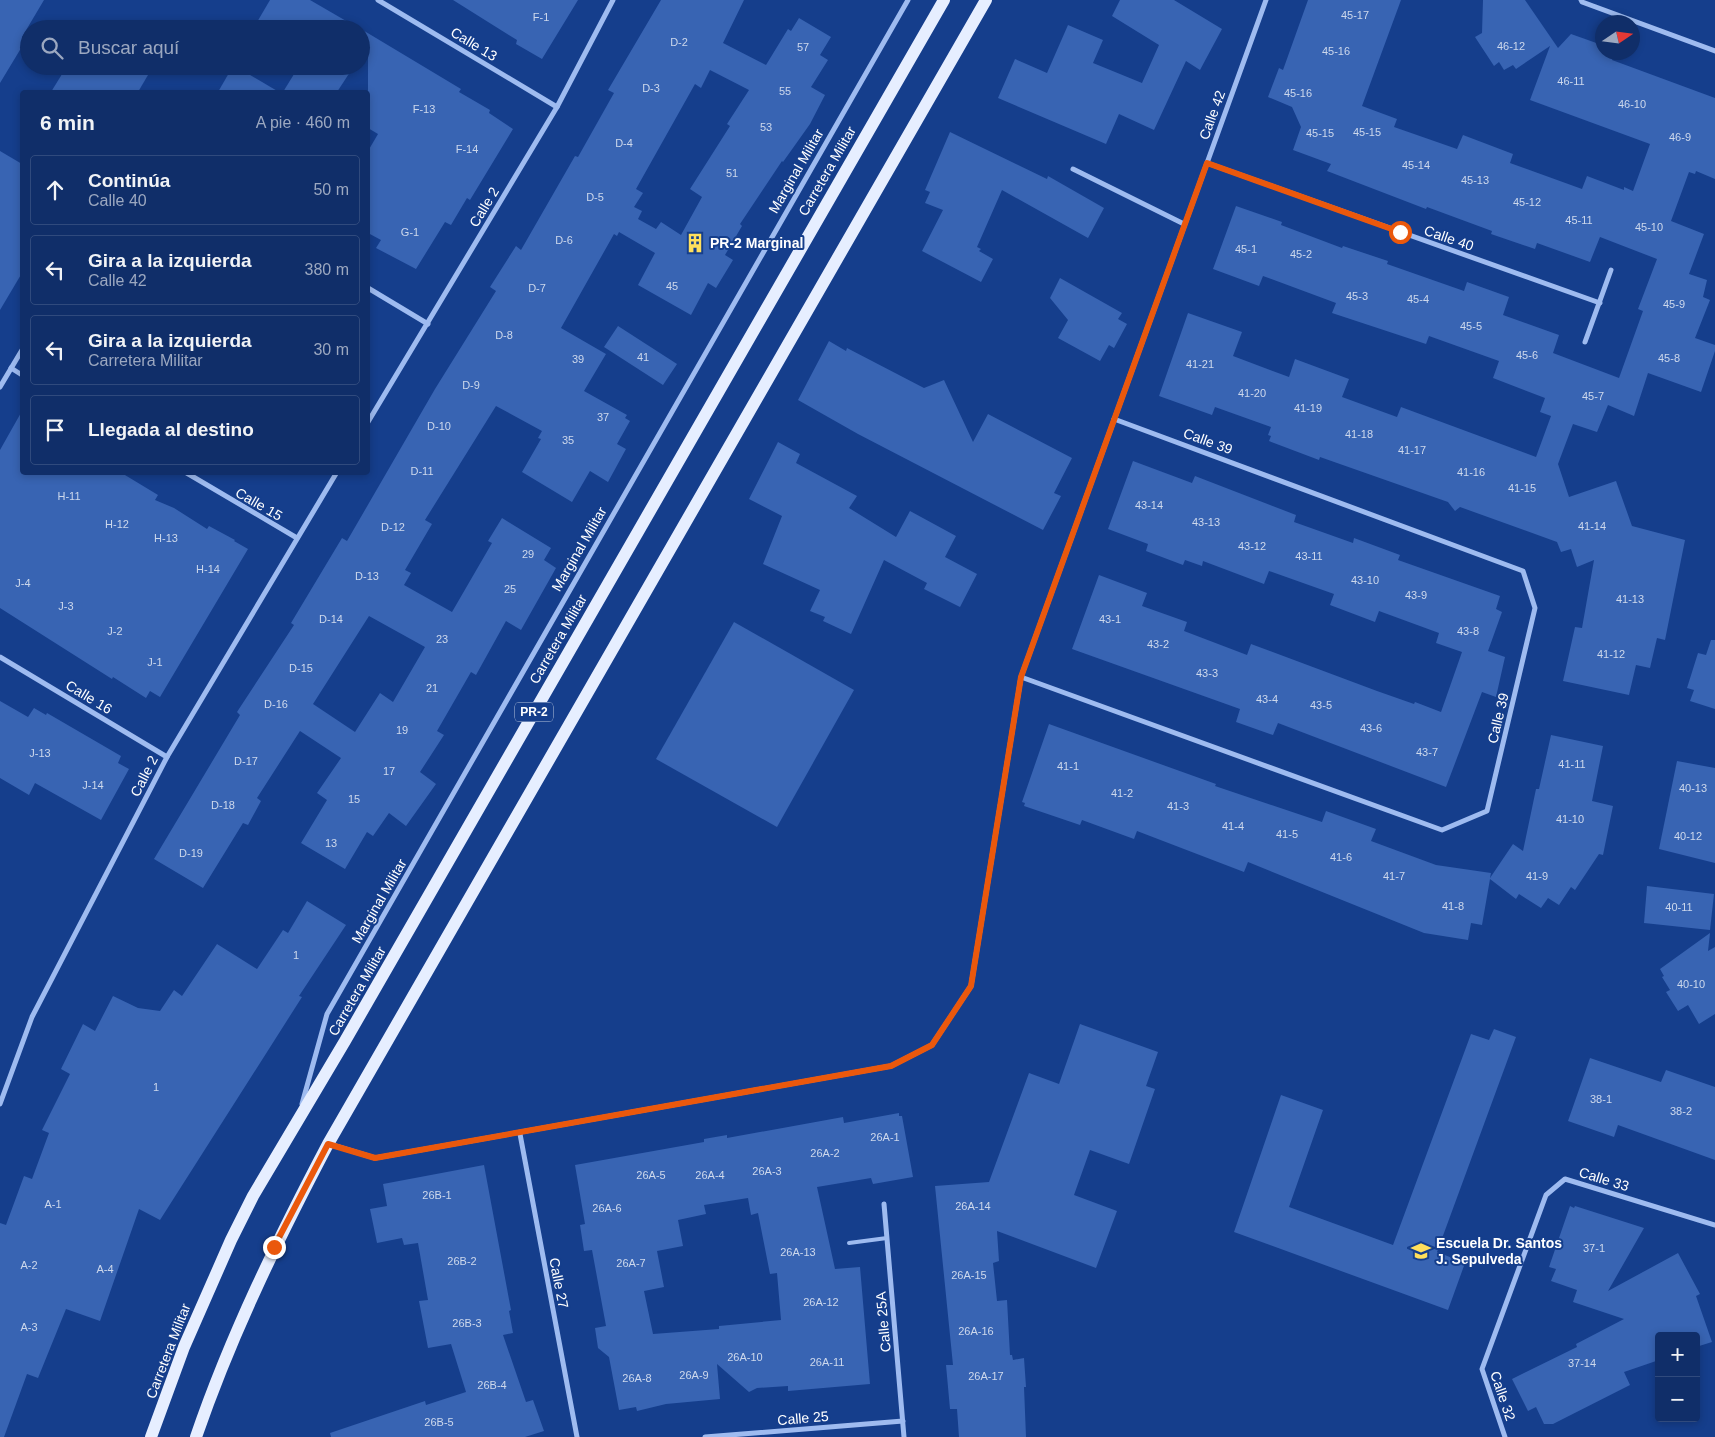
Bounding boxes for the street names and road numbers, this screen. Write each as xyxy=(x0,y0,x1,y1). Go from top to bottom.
street label: Calle 13 xyxy=(448,24,500,64)
street label: Calle 42 xyxy=(1196,88,1228,142)
street label: Carretera Militar xyxy=(795,123,859,218)
street label: Marginal Militar xyxy=(765,126,827,216)
street label: Calle 2 xyxy=(466,184,502,230)
street label: Calle 40 xyxy=(1422,222,1476,254)
street label: Calle 39 xyxy=(1181,425,1235,457)
street label: Calle 15 xyxy=(233,484,285,524)
street label: Marginal Militar xyxy=(548,504,610,594)
street label: Carretera Militar xyxy=(526,591,590,686)
street label: Calle 16 xyxy=(63,677,115,717)
street label: Calle 39 xyxy=(1484,691,1512,745)
road number: PR-2 xyxy=(515,702,553,722)
street label: Calle 2 xyxy=(127,753,161,799)
street label: Marginal Militar xyxy=(348,856,410,946)
street label: Carretera Militar xyxy=(325,943,389,1038)
street label: Calle 33 xyxy=(1577,1164,1631,1194)
street label: Calle 27 xyxy=(546,1256,572,1310)
street label: Calle 25A xyxy=(872,1290,894,1353)
street label: Carretera Militar xyxy=(143,1301,194,1401)
street label: Calle 32 xyxy=(1487,1369,1519,1423)
street label: Calle 25 xyxy=(777,1408,829,1428)

